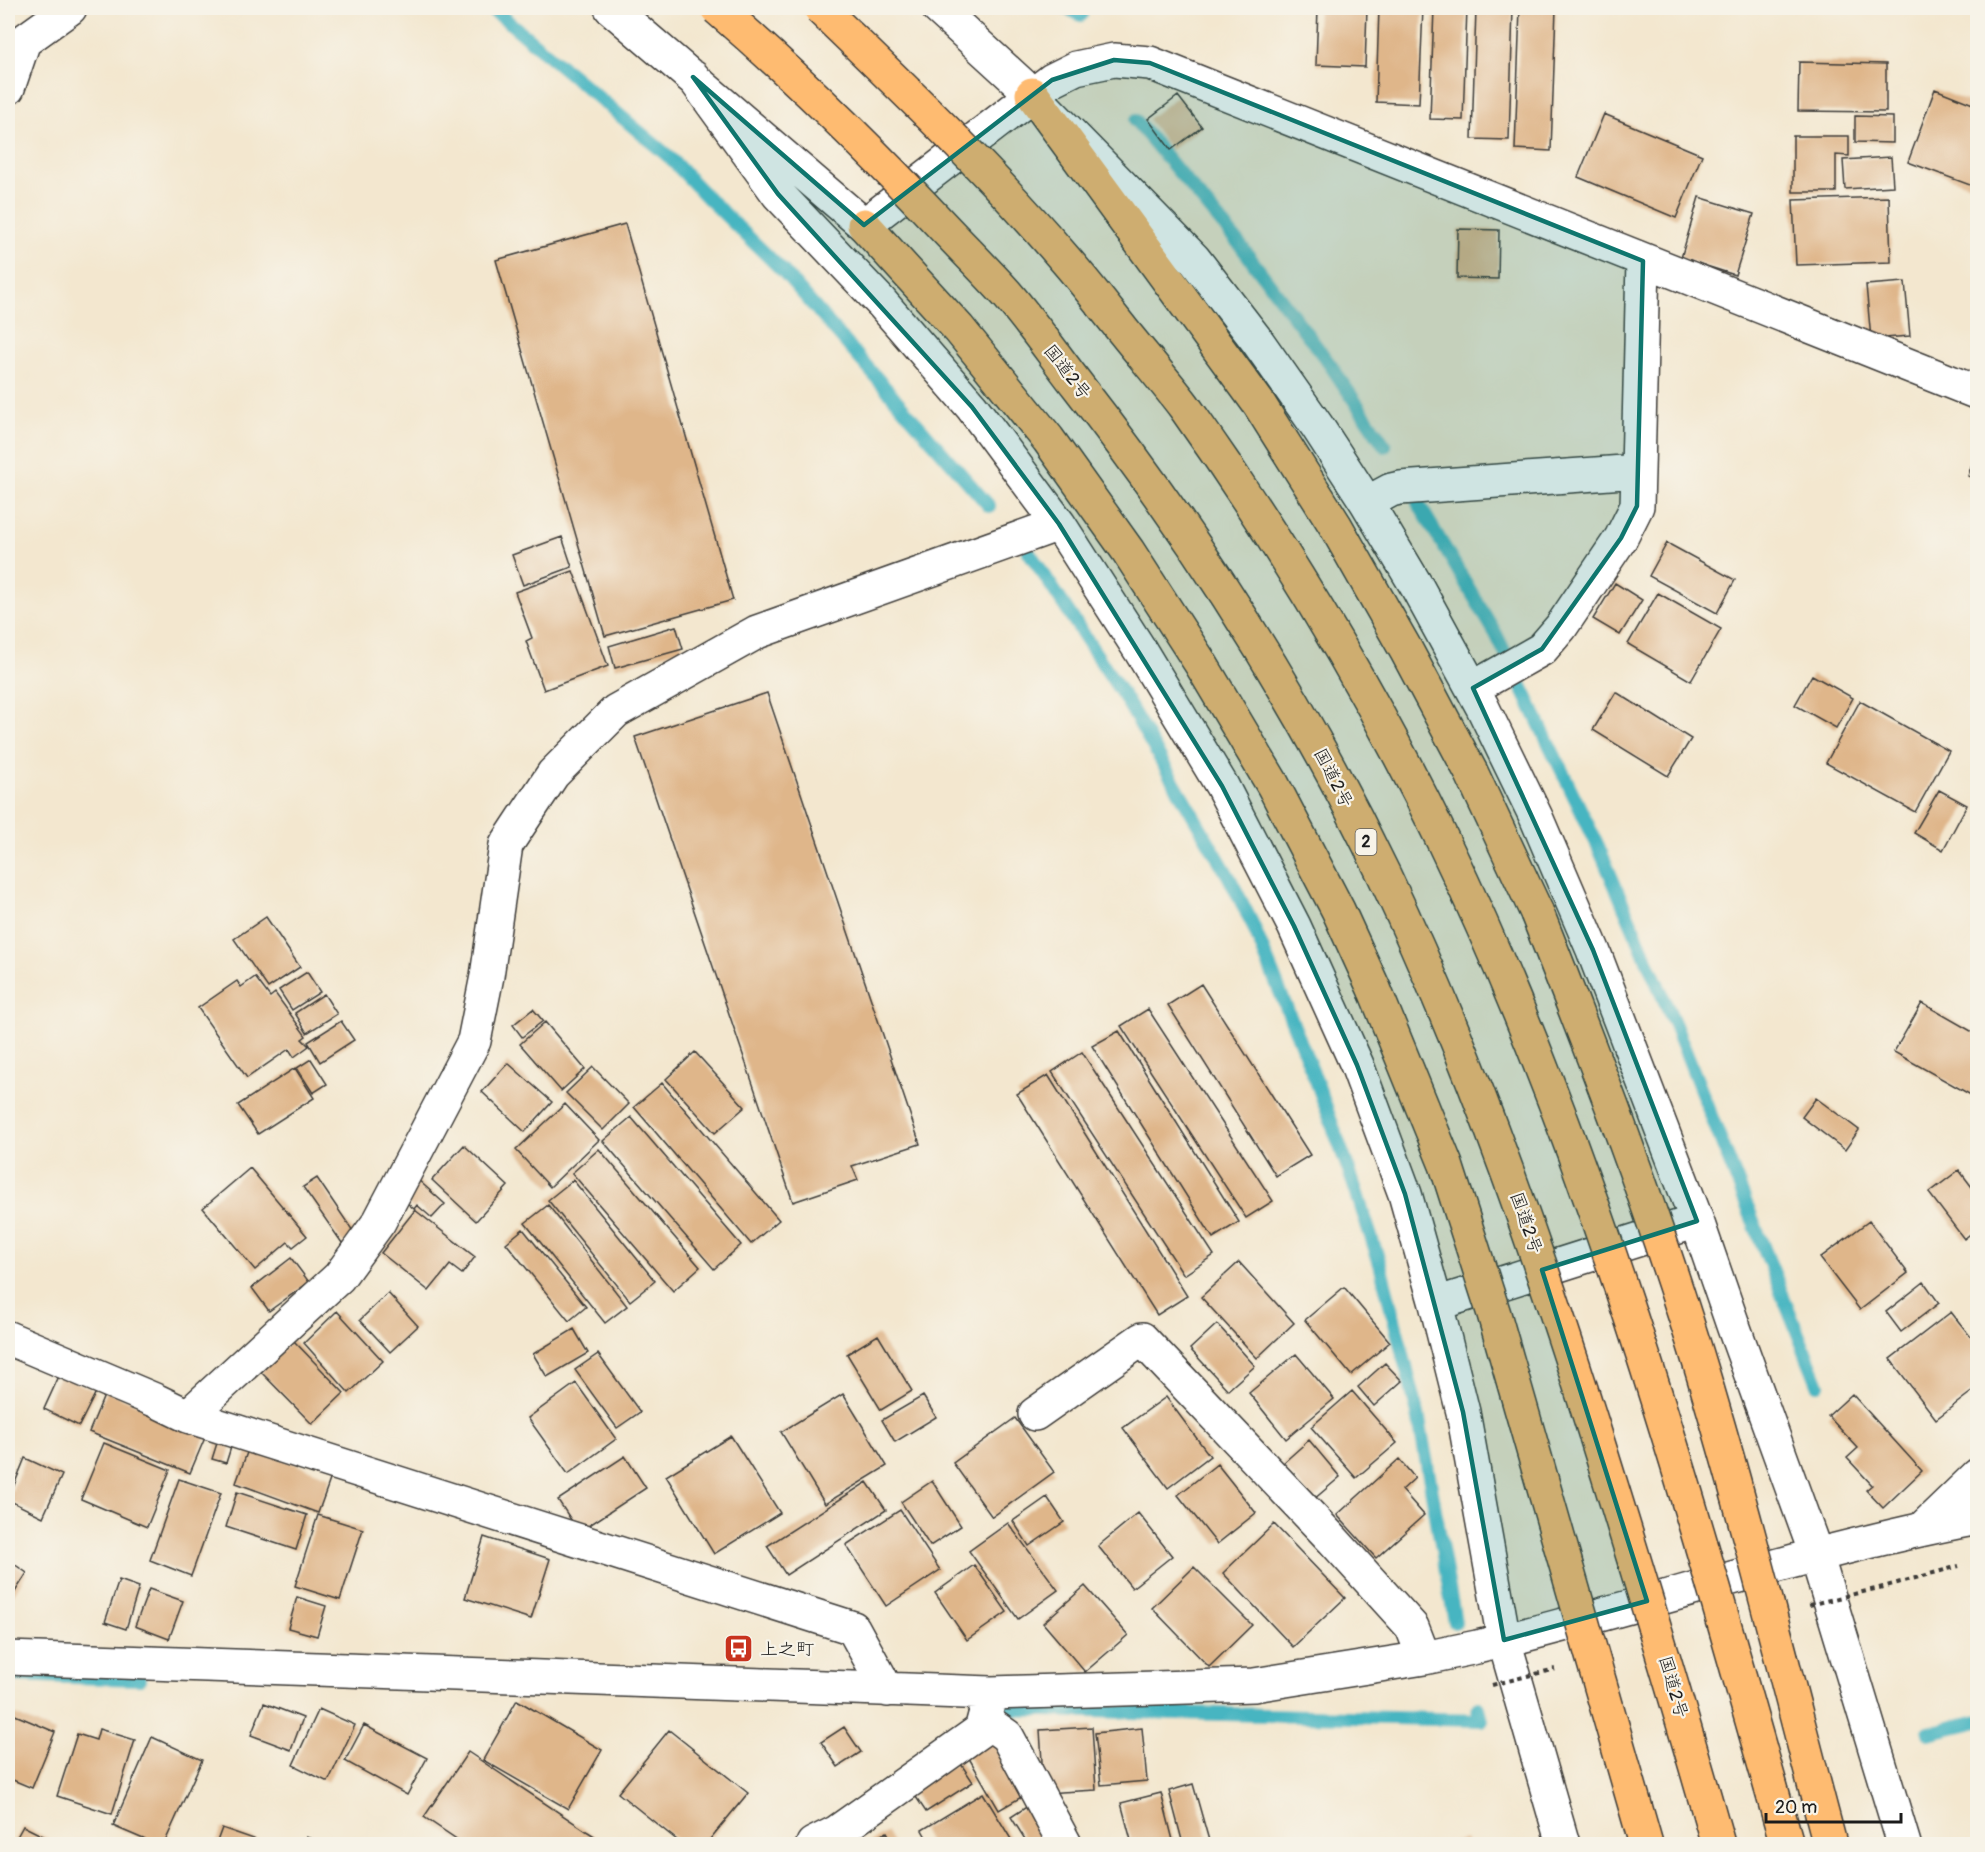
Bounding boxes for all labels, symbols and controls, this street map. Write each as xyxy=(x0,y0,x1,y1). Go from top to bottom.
street label: 国道2号 xyxy=(1038,340,1096,404)
street label: 国道2号 xyxy=(1308,744,1358,812)
road number: 2 xyxy=(1356,829,1376,855)
street label: 国道2号 xyxy=(1505,1189,1547,1257)
bus stop icon: 上之町 xyxy=(723,1633,755,1665)
place label: 上之町 xyxy=(760,1638,814,1661)
street label: 国道2号 xyxy=(1653,1653,1693,1721)
scale bar xyxy=(1766,1786,1901,1824)
text: 20 m xyxy=(1775,1796,1817,1819)

